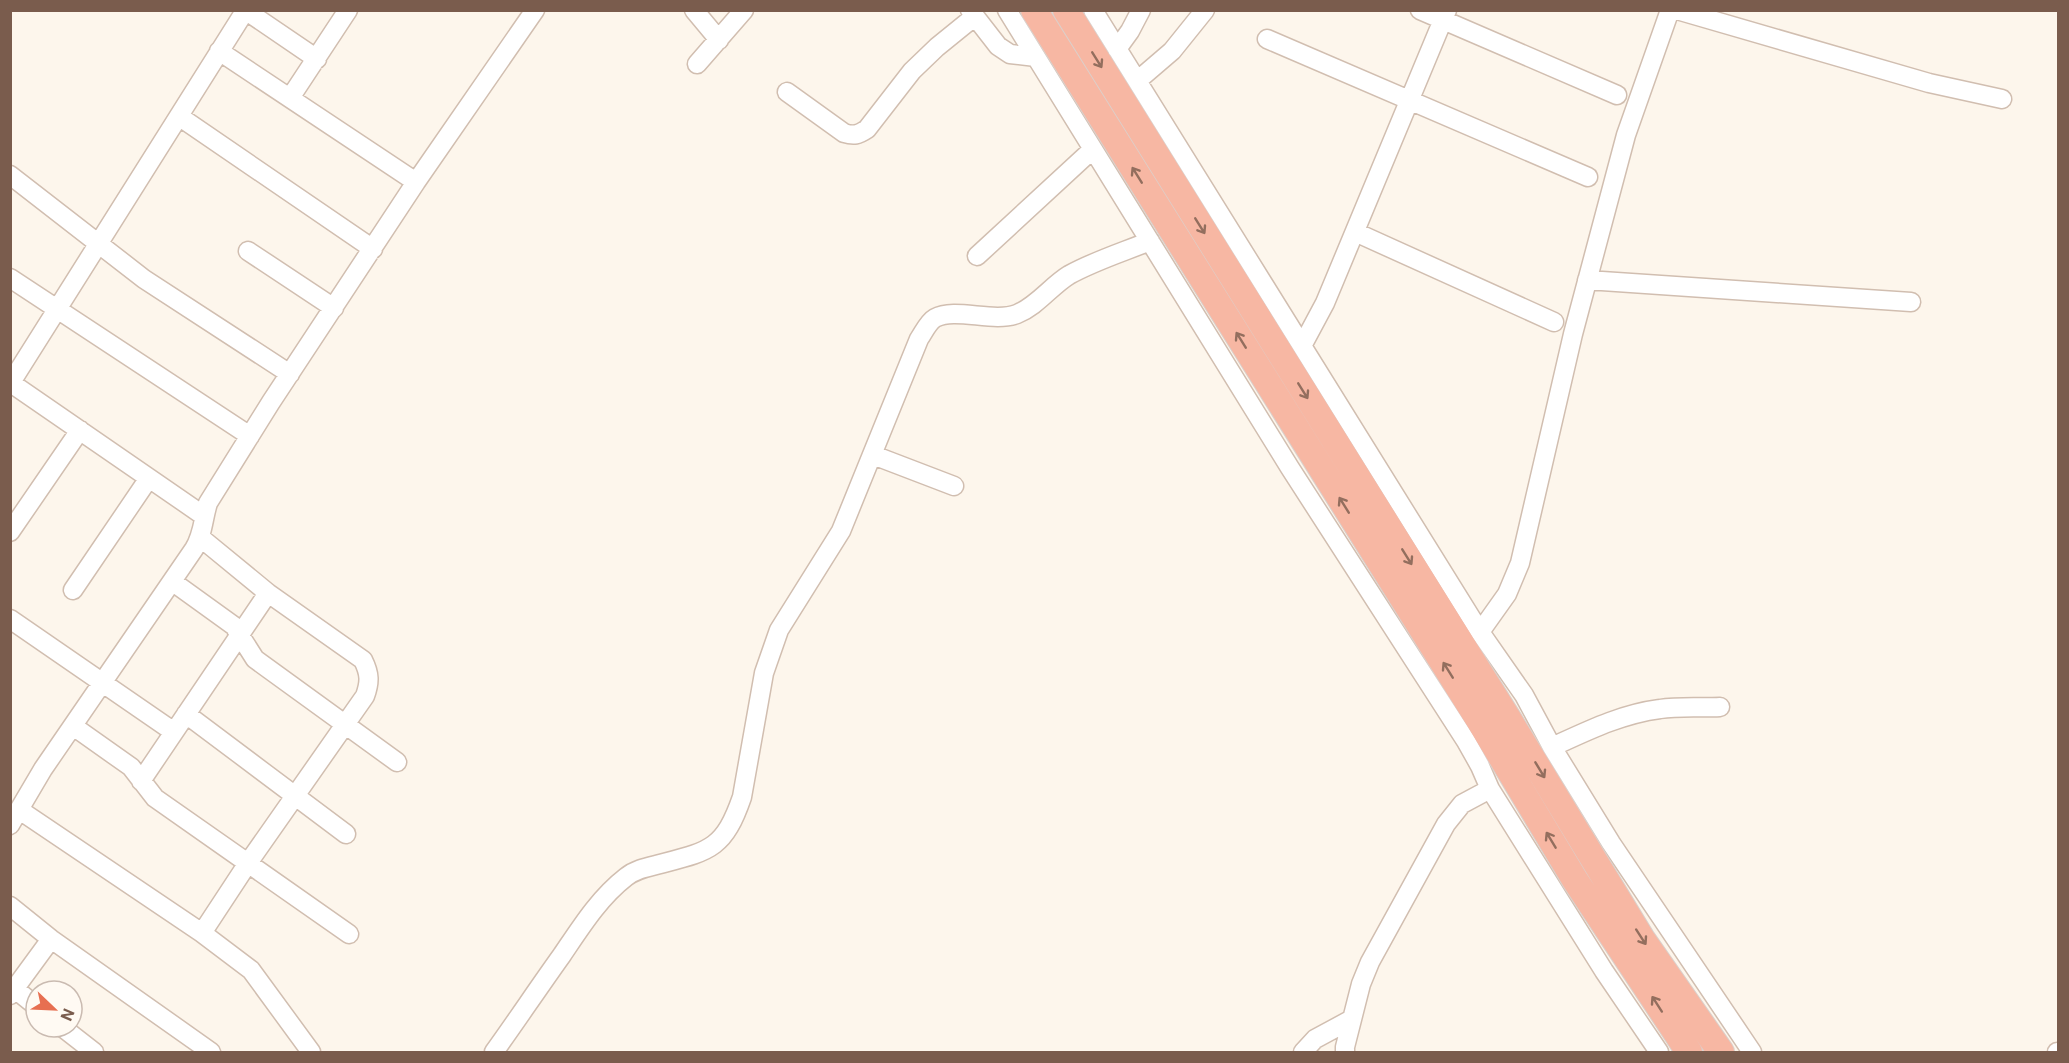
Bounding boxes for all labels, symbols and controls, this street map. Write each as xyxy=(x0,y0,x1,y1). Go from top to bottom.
one-way arrow xyxy=(1092,51,1104,68)
one-way arrow xyxy=(1131,167,1143,184)
one-way arrow xyxy=(1195,217,1207,234)
one-way arrow xyxy=(1234,332,1246,349)
one-way arrow xyxy=(1298,382,1310,399)
one-way arrow xyxy=(1338,497,1350,514)
one-way arrow xyxy=(1401,548,1413,565)
one-way arrow xyxy=(1441,662,1454,679)
one-way arrow xyxy=(1534,761,1546,778)
one-way arrow xyxy=(1545,832,1557,849)
one-way arrow xyxy=(1635,928,1647,945)
north arrow xyxy=(24,979,84,1039)
one-way arrow xyxy=(1651,996,1663,1012)
text: N xyxy=(56,1006,78,1024)

